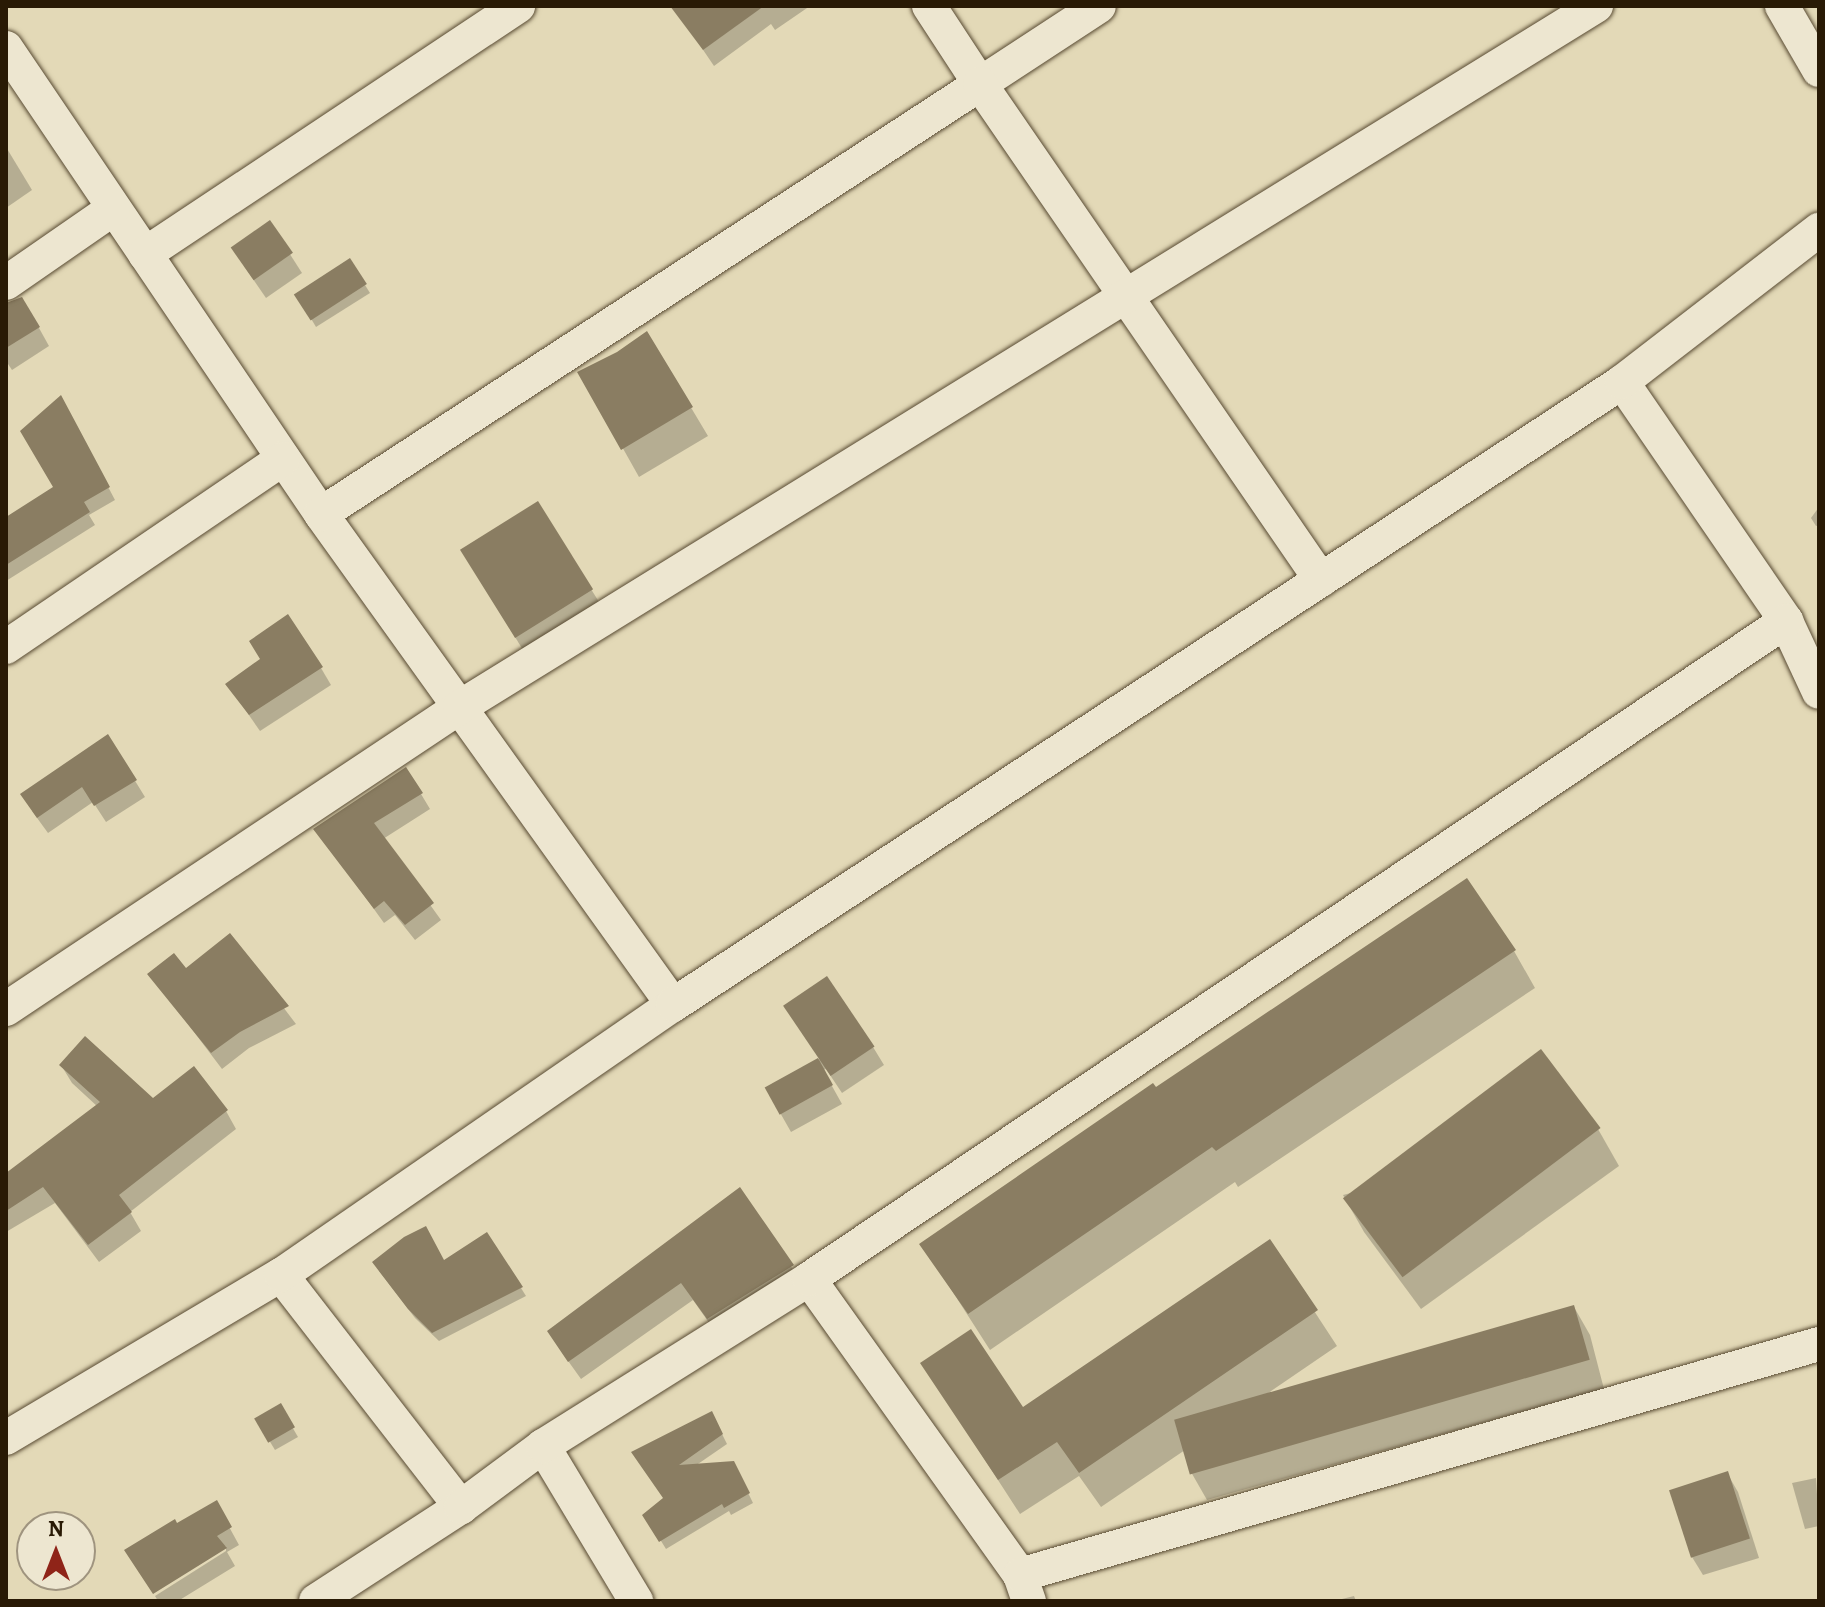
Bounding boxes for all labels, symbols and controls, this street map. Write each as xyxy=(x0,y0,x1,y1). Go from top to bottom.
north arrow xyxy=(16,1511,96,1591)
text: N xyxy=(48,1514,64,1544)

